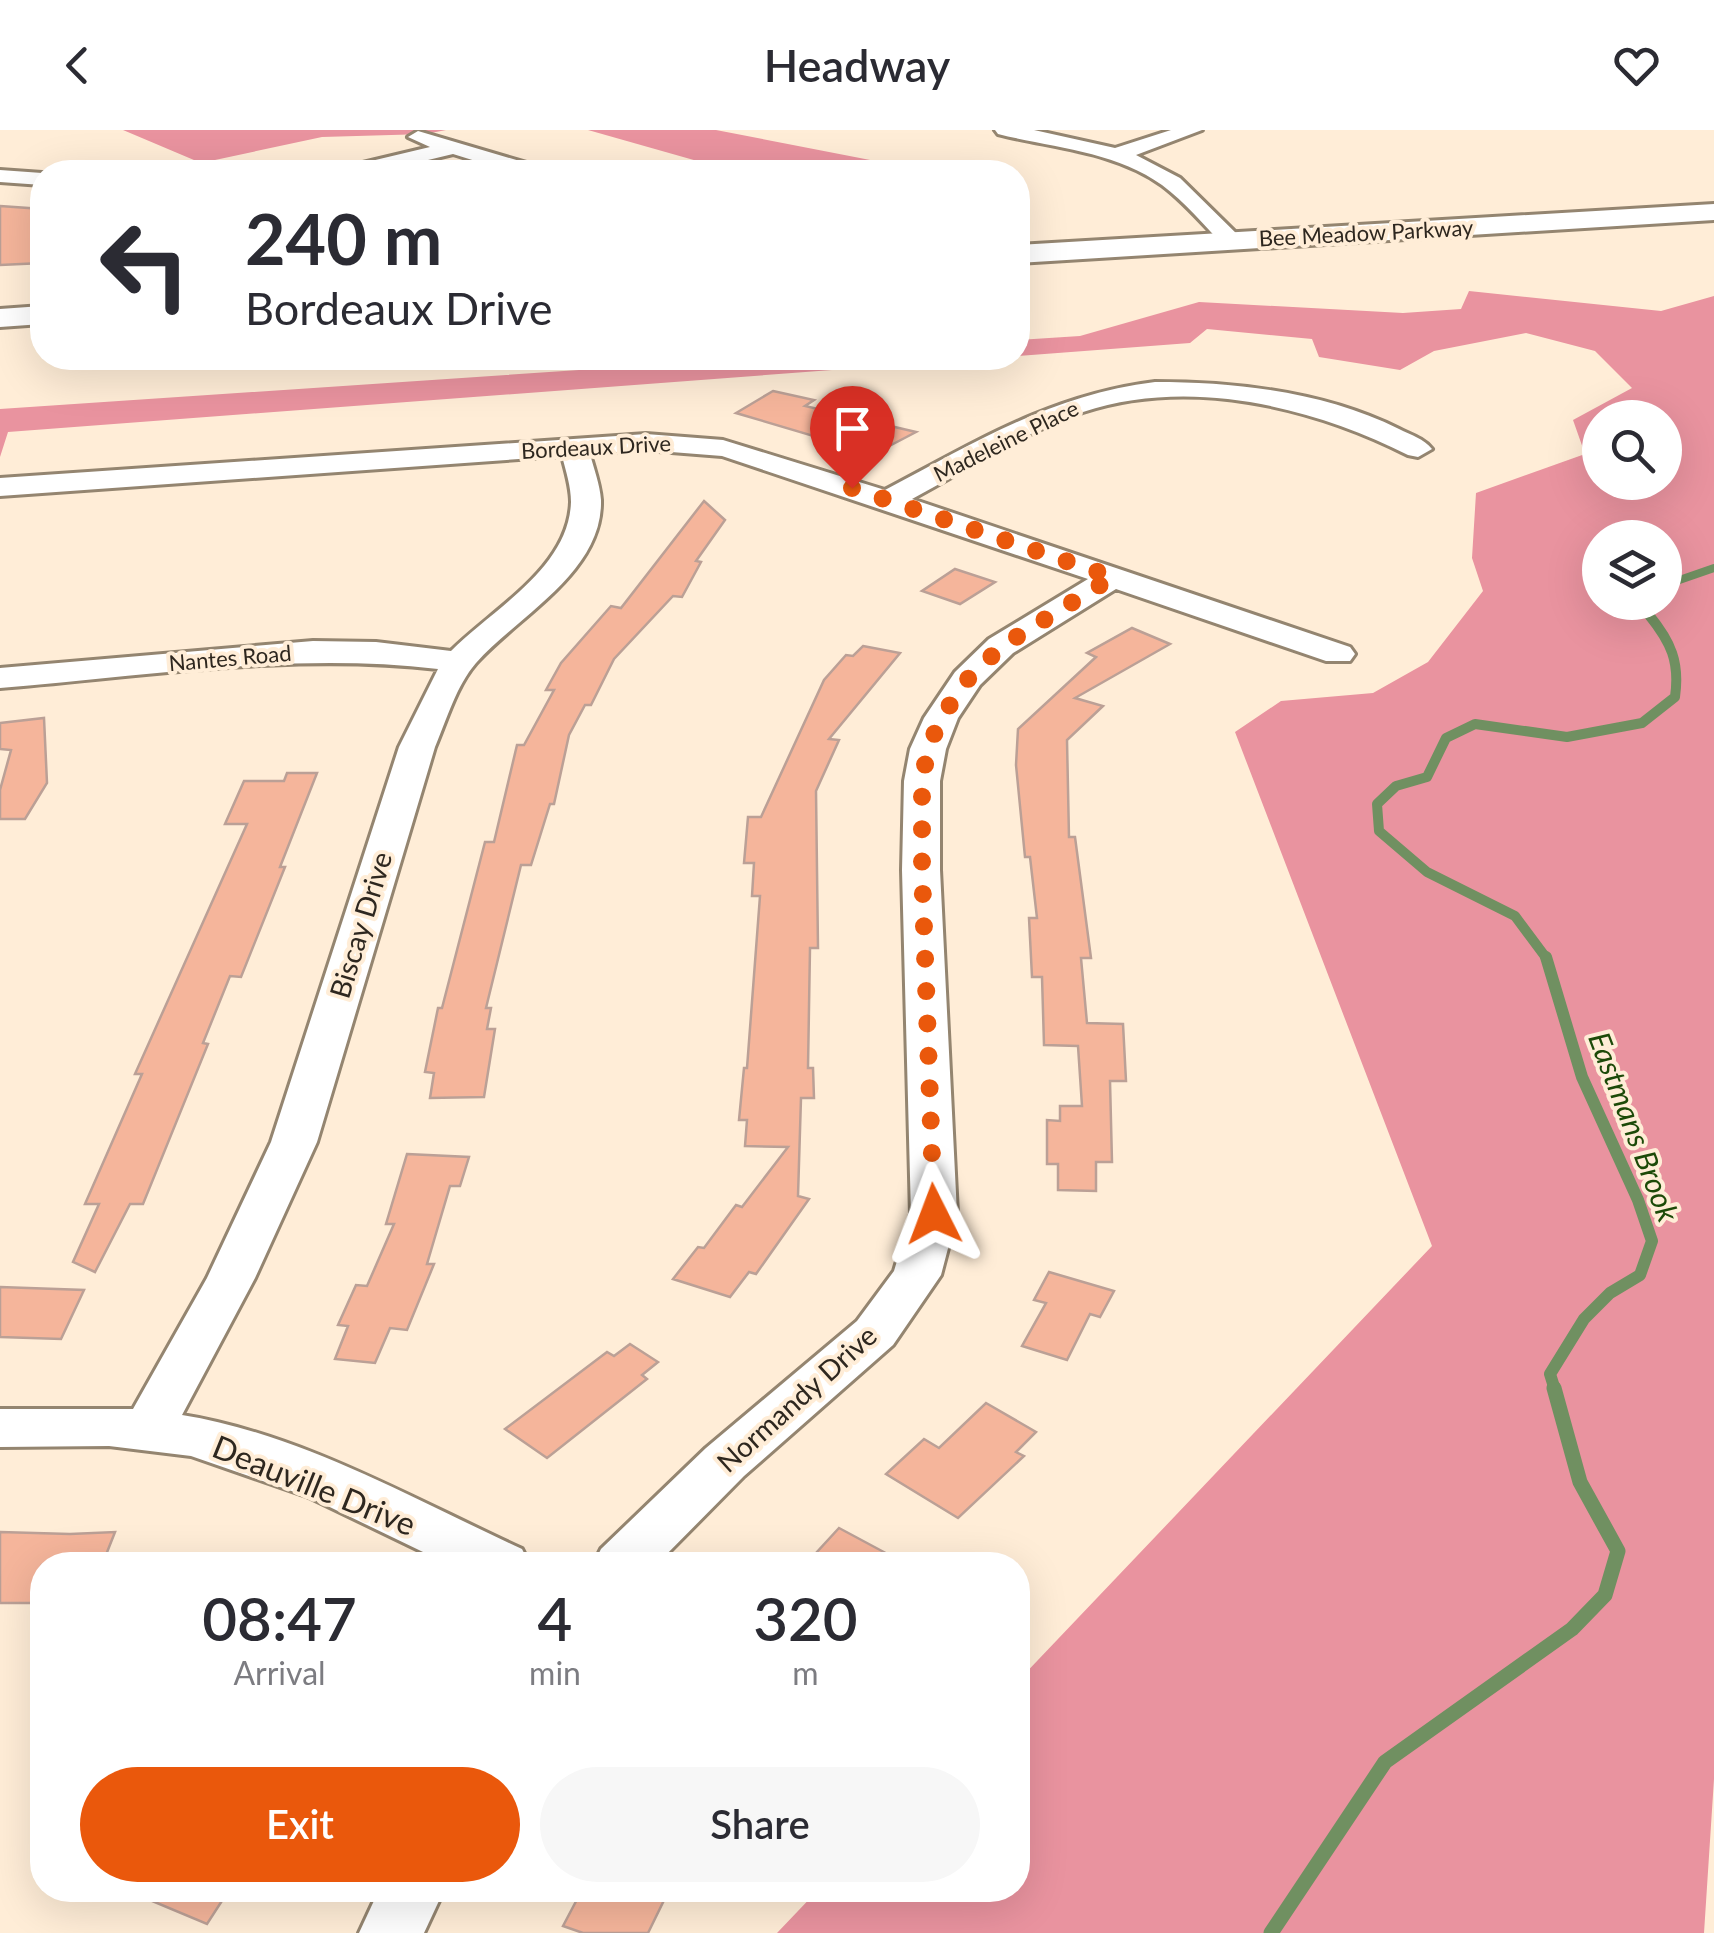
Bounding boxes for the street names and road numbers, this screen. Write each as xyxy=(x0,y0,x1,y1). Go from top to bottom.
street label: Bee Meadow Parkway xyxy=(1258,213,1475,252)
street label: Madeleine Place xyxy=(929,394,1083,487)
street label: Bordeaux Drive xyxy=(520,429,672,464)
street label: Nantes Road xyxy=(168,639,292,676)
street label: Biscay Drive xyxy=(322,847,398,1002)
street label: Normandy Drive xyxy=(710,1318,883,1479)
street label: Deauville Drive xyxy=(207,1426,422,1543)

